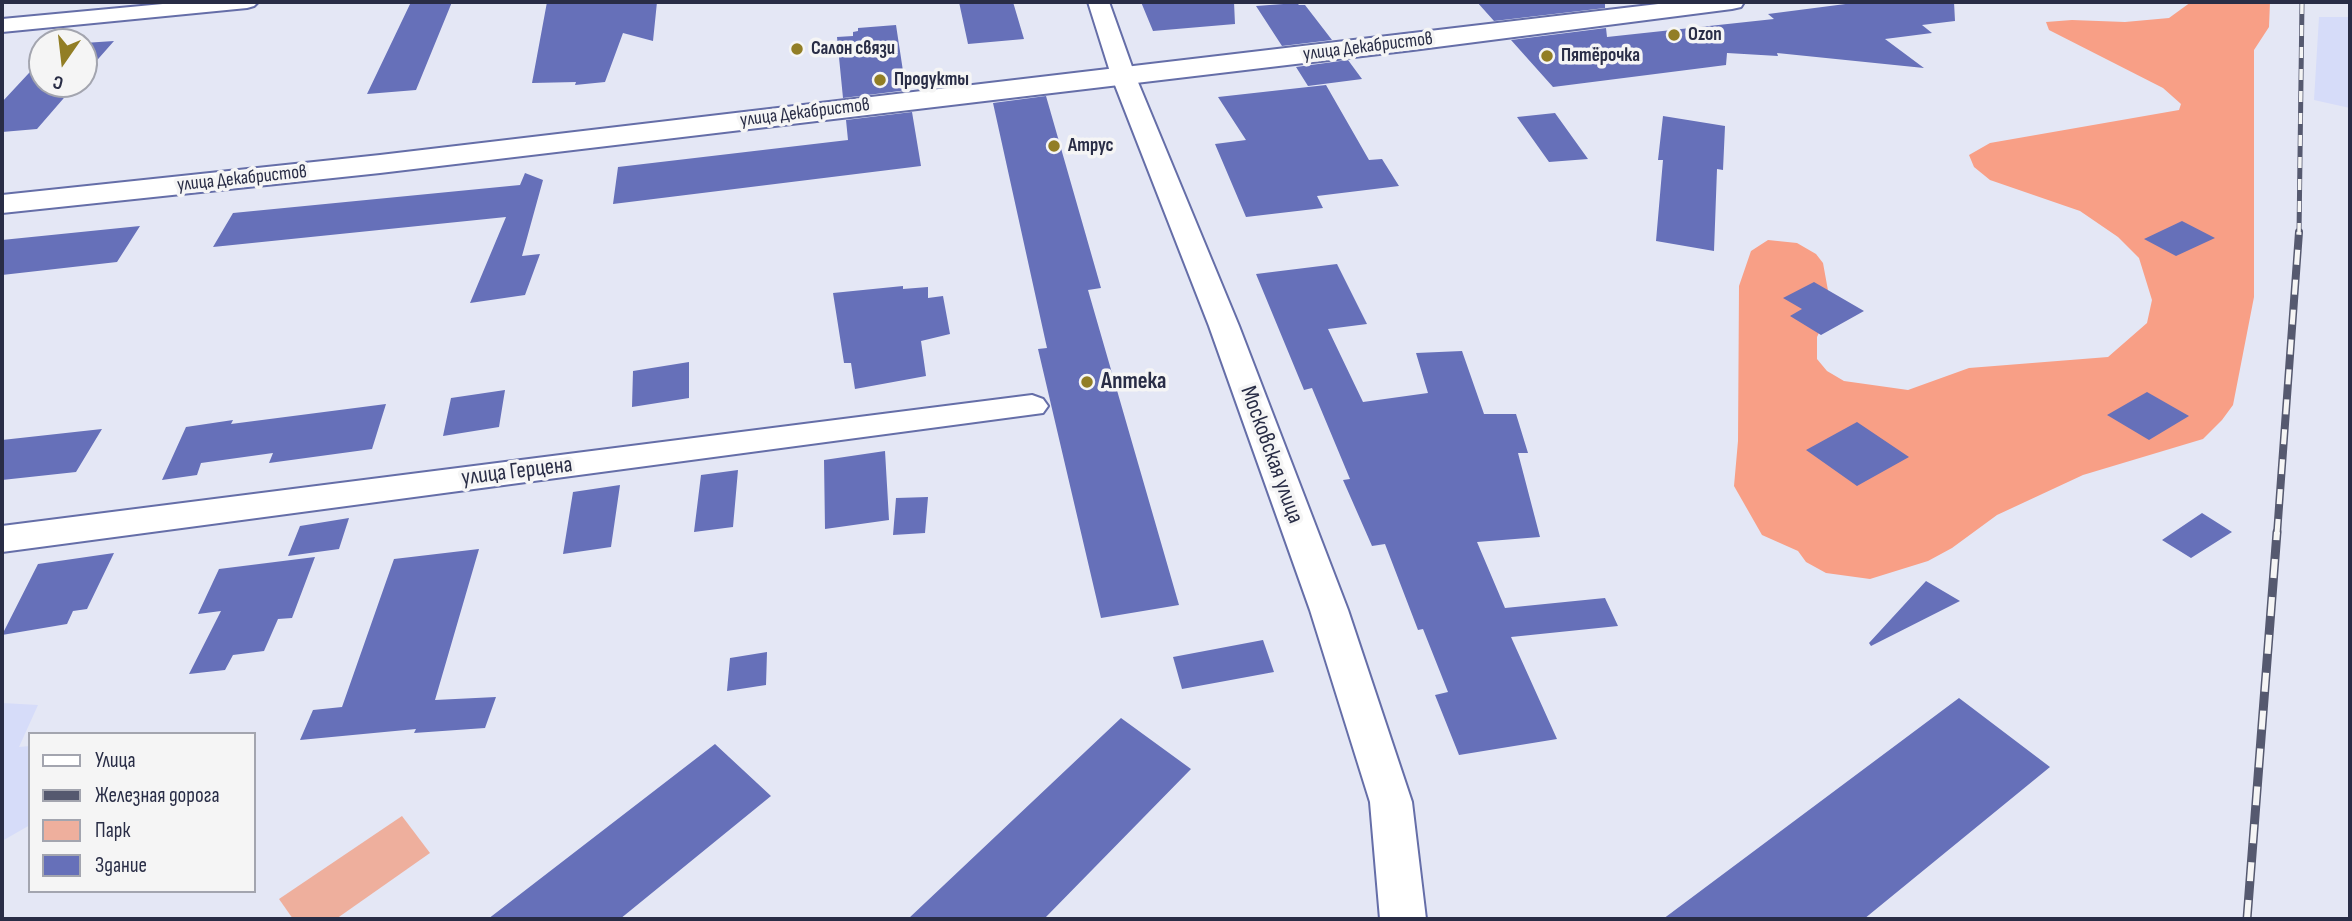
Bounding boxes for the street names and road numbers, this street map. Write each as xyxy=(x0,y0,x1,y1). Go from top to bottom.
street label: улица Декабристов xyxy=(1302,28,1434,66)
street label: улица Декабристов xyxy=(739,94,871,132)
street label: улица Декабристов xyxy=(176,161,308,197)
street label: Московская улица xyxy=(1233,383,1309,527)
street label: улица Герцена xyxy=(460,452,574,492)

